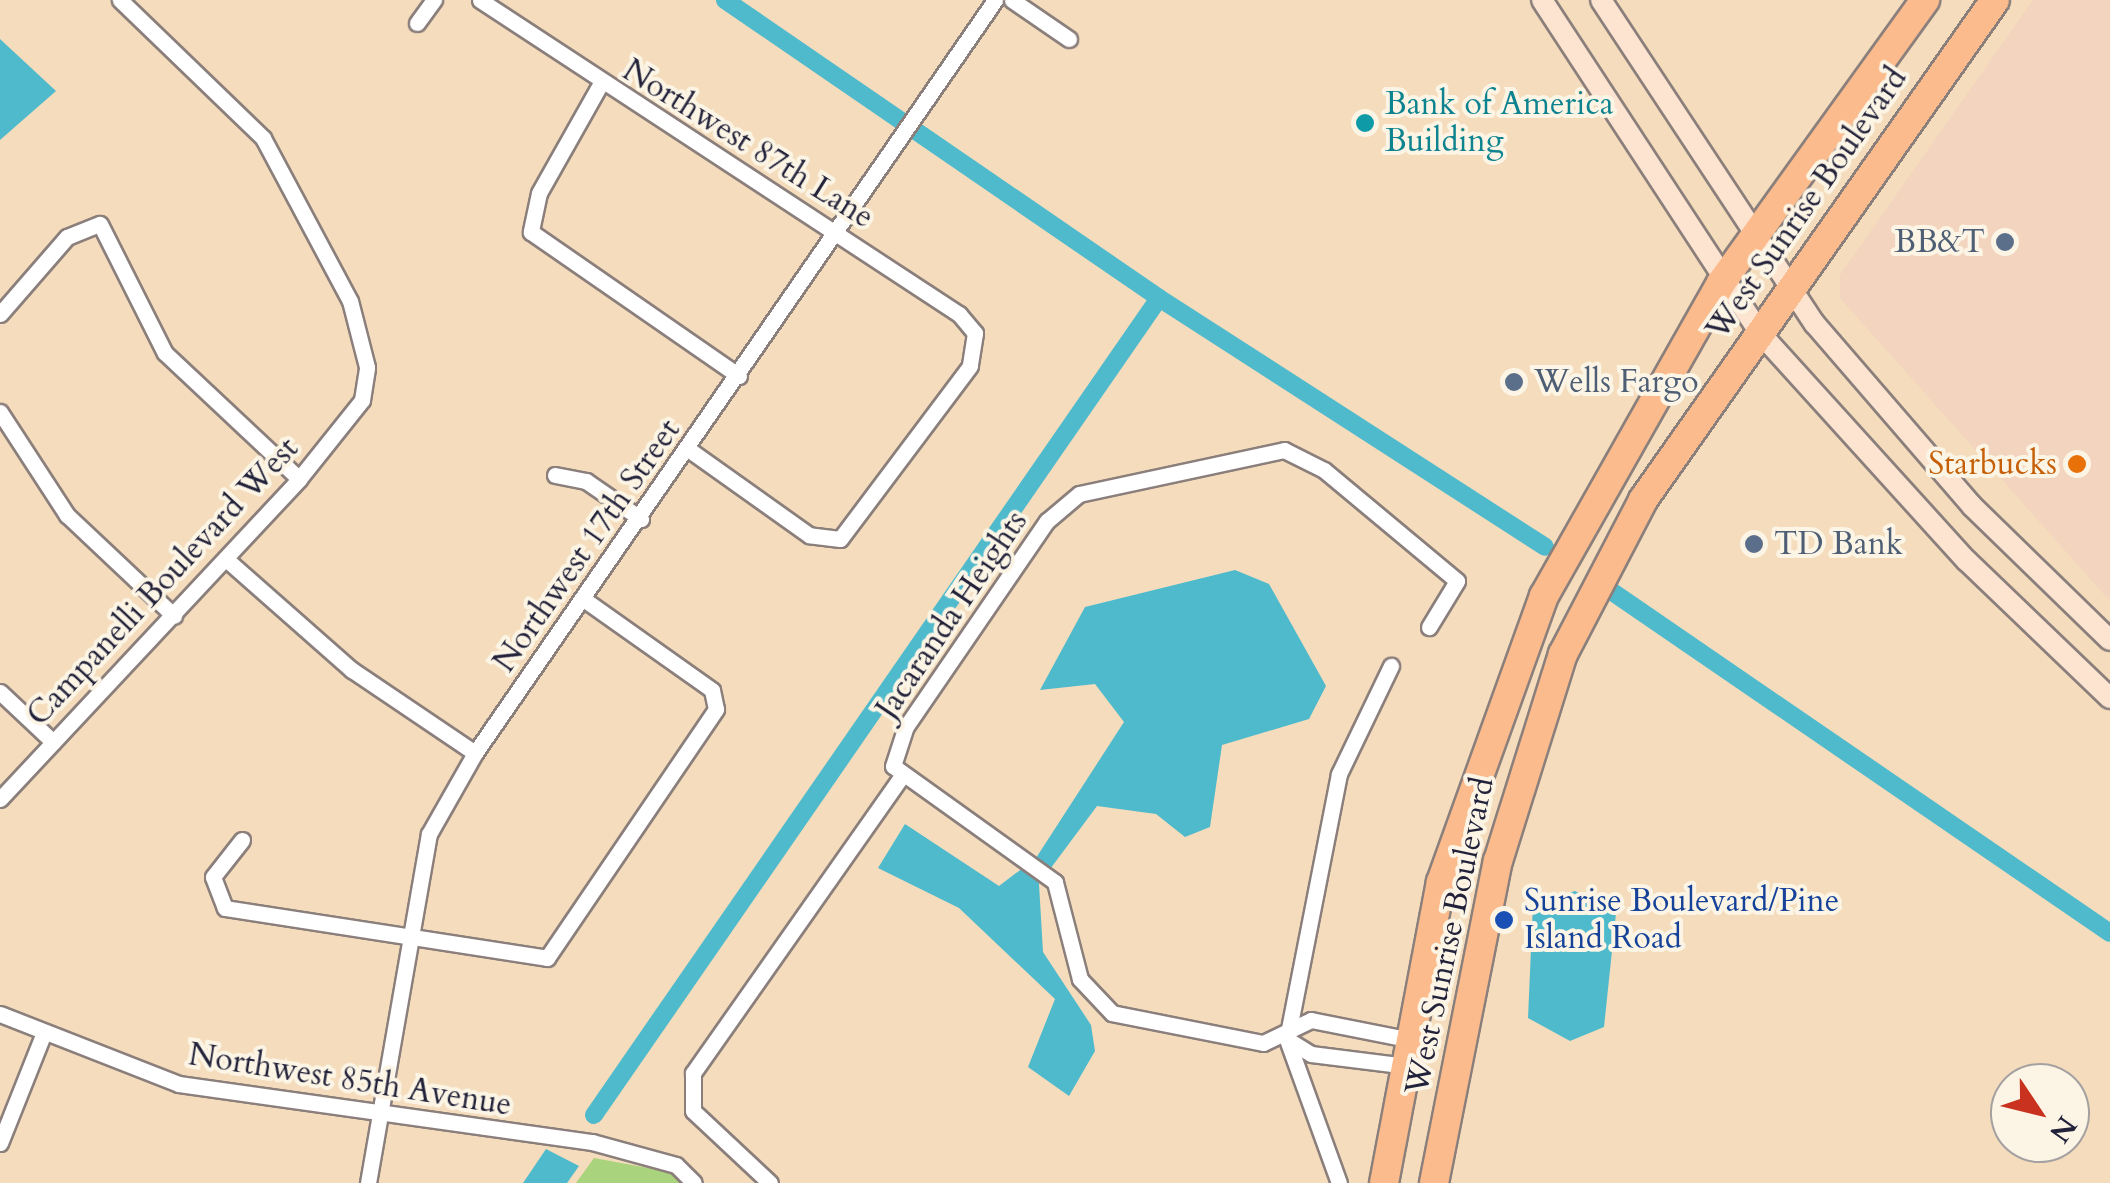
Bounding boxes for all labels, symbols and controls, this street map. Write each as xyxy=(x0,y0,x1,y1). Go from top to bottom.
street label: Northwest 87th Lane xyxy=(616,51,880,237)
street label: West Sunrise Boulevard xyxy=(1698,60,1916,348)
place label: Bank of America Building xyxy=(1385,86,1614,161)
marker: Bank of America Building xyxy=(1354,112,1376,134)
place label: BB&T xyxy=(1894,223,1985,261)
marker: BB&T xyxy=(1994,231,2016,253)
place label: Wells Fargo xyxy=(1534,363,1698,401)
marker: Wells Fargo xyxy=(1503,371,1525,393)
street label: Northwest 17th Street xyxy=(485,412,689,680)
street label: Campanelli Boulevard West xyxy=(19,430,307,734)
place label: Starbucks xyxy=(1928,445,2057,483)
marker: Starbucks xyxy=(2066,453,2088,475)
street label: Jacaranda Heights xyxy=(868,504,1036,726)
place label: TD Bank xyxy=(1774,525,1903,563)
marker: TD Bank xyxy=(1743,533,1765,555)
street label: West Sunrise Boulevard xyxy=(1398,774,1502,1098)
place label: Sunrise Boulevard/Pine Island Road xyxy=(1524,883,1839,958)
marker: Sunrise Boulevard/Pine Island Road xyxy=(1493,909,1515,931)
street label: Northwest 85th Avenue xyxy=(186,1036,514,1124)
north arrow xyxy=(1990,1063,2090,1163)
text: N xyxy=(2040,1108,2085,1150)

